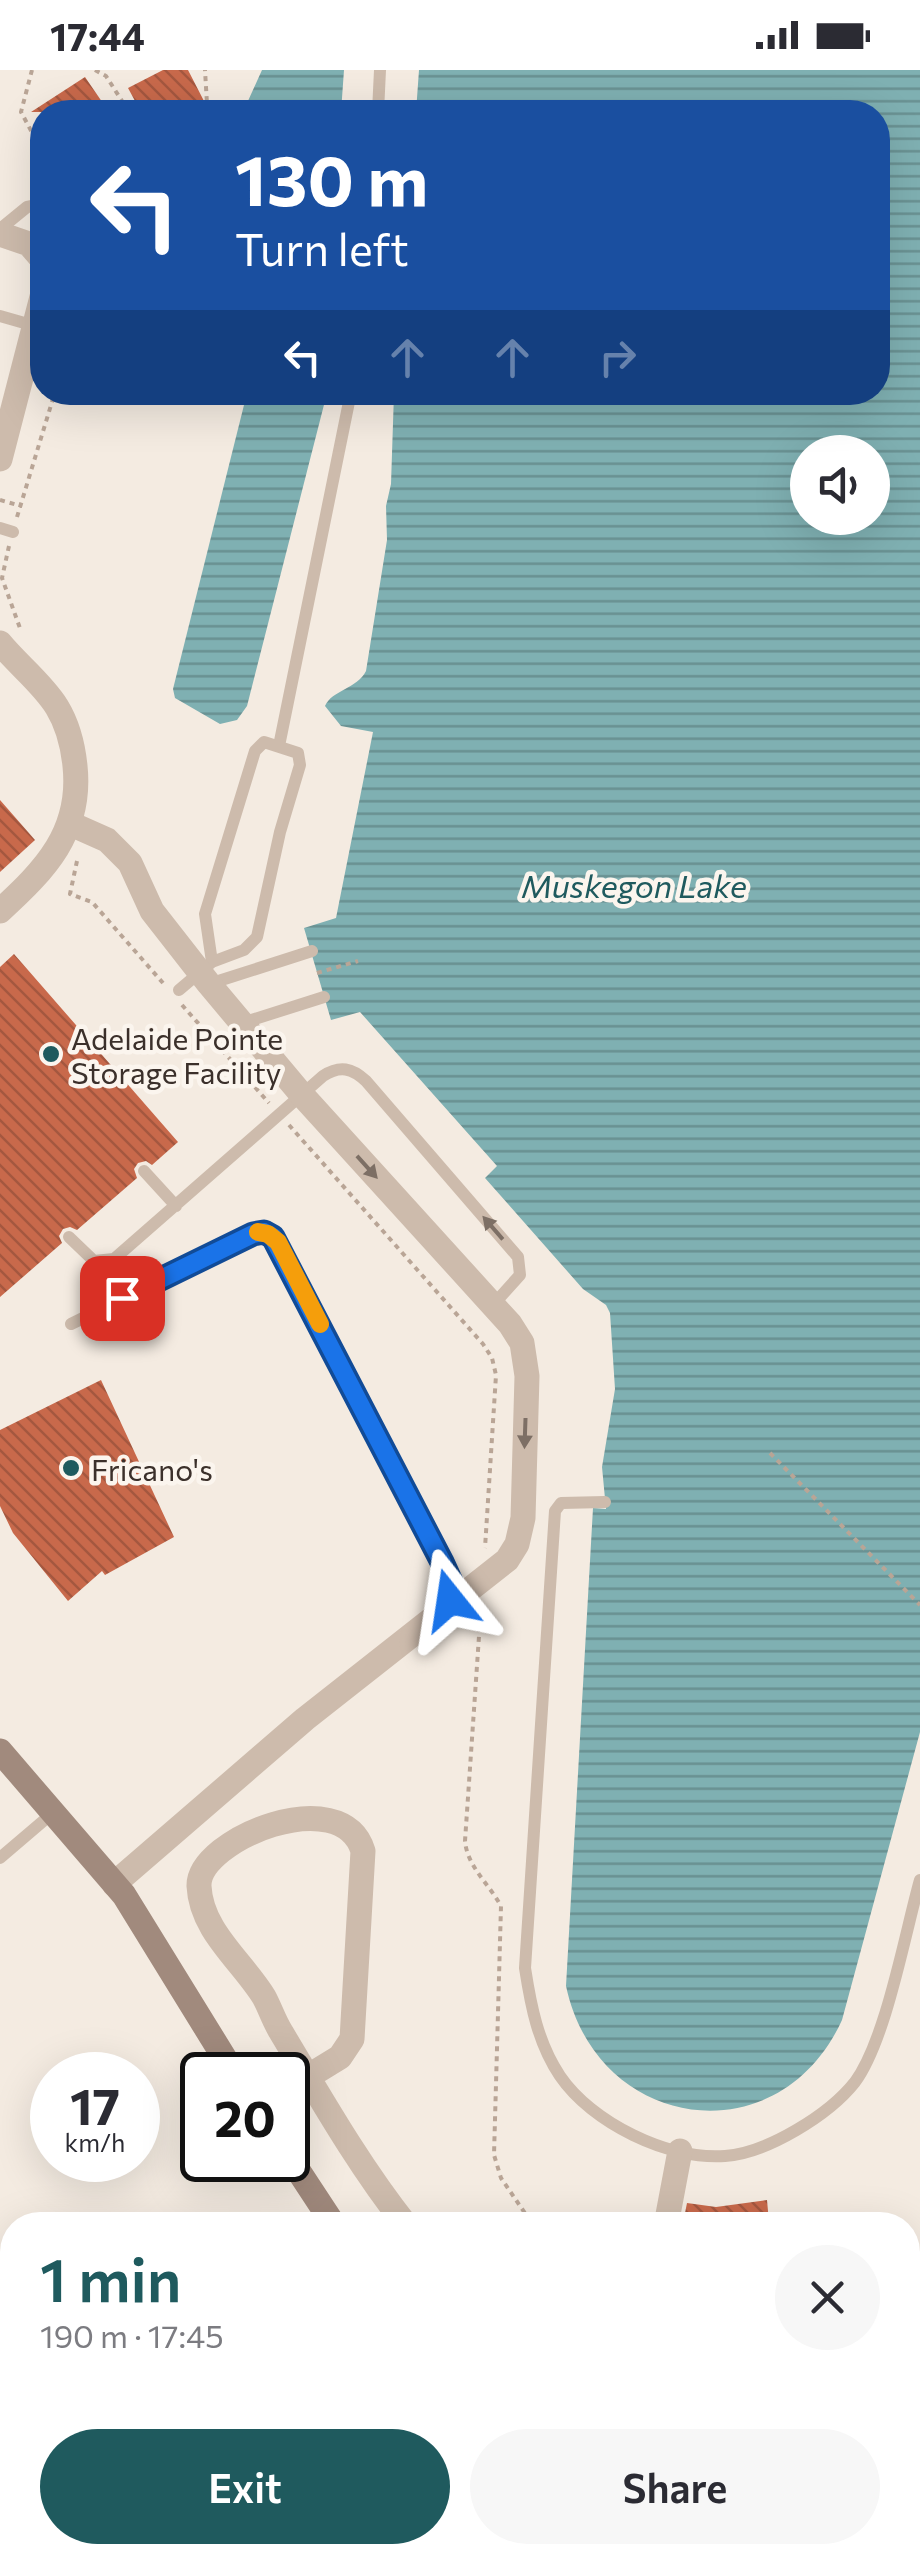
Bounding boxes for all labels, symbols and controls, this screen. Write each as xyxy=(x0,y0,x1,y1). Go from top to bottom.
text: 17:44 xyxy=(50,12,145,59)
text: 130 m xyxy=(235,135,428,220)
icon: left xyxy=(70,140,200,270)
text: Turn left xyxy=(235,220,409,275)
icon: left xyxy=(275,330,330,385)
icon: ahead xyxy=(380,330,435,385)
icon: ahead xyxy=(485,330,540,385)
icon: right xyxy=(590,330,645,385)
map controls xyxy=(790,435,890,535)
button: sound xyxy=(790,435,890,535)
water label: Muskegon Lake xyxy=(521,865,747,905)
place label: Adelaide Pointe Storage Facility xyxy=(71,1019,283,1090)
marker: Adelaide Pointe Storage Facility xyxy=(40,1043,62,1065)
one-way arrow xyxy=(355,1155,378,1179)
one-way arrow xyxy=(483,1216,505,1241)
pin xyxy=(80,1256,165,1341)
icon: arrive xyxy=(95,1271,150,1326)
one-way arrow xyxy=(517,1417,533,1449)
place label: Fricano's xyxy=(91,1450,213,1487)
marker: Fricano's xyxy=(60,1457,82,1479)
position arrow xyxy=(398,1548,502,1652)
speed limit sign: 20 xyxy=(180,2052,310,2182)
text: 17 xyxy=(70,2074,120,2135)
text: km/h xyxy=(65,2127,125,2157)
text: 1 min xyxy=(40,2241,181,2314)
button: close xyxy=(775,2245,880,2350)
text: 190 m · 17:45 xyxy=(40,2315,224,2355)
button: Exit xyxy=(40,2429,450,2544)
button: Share xyxy=(470,2429,880,2544)

